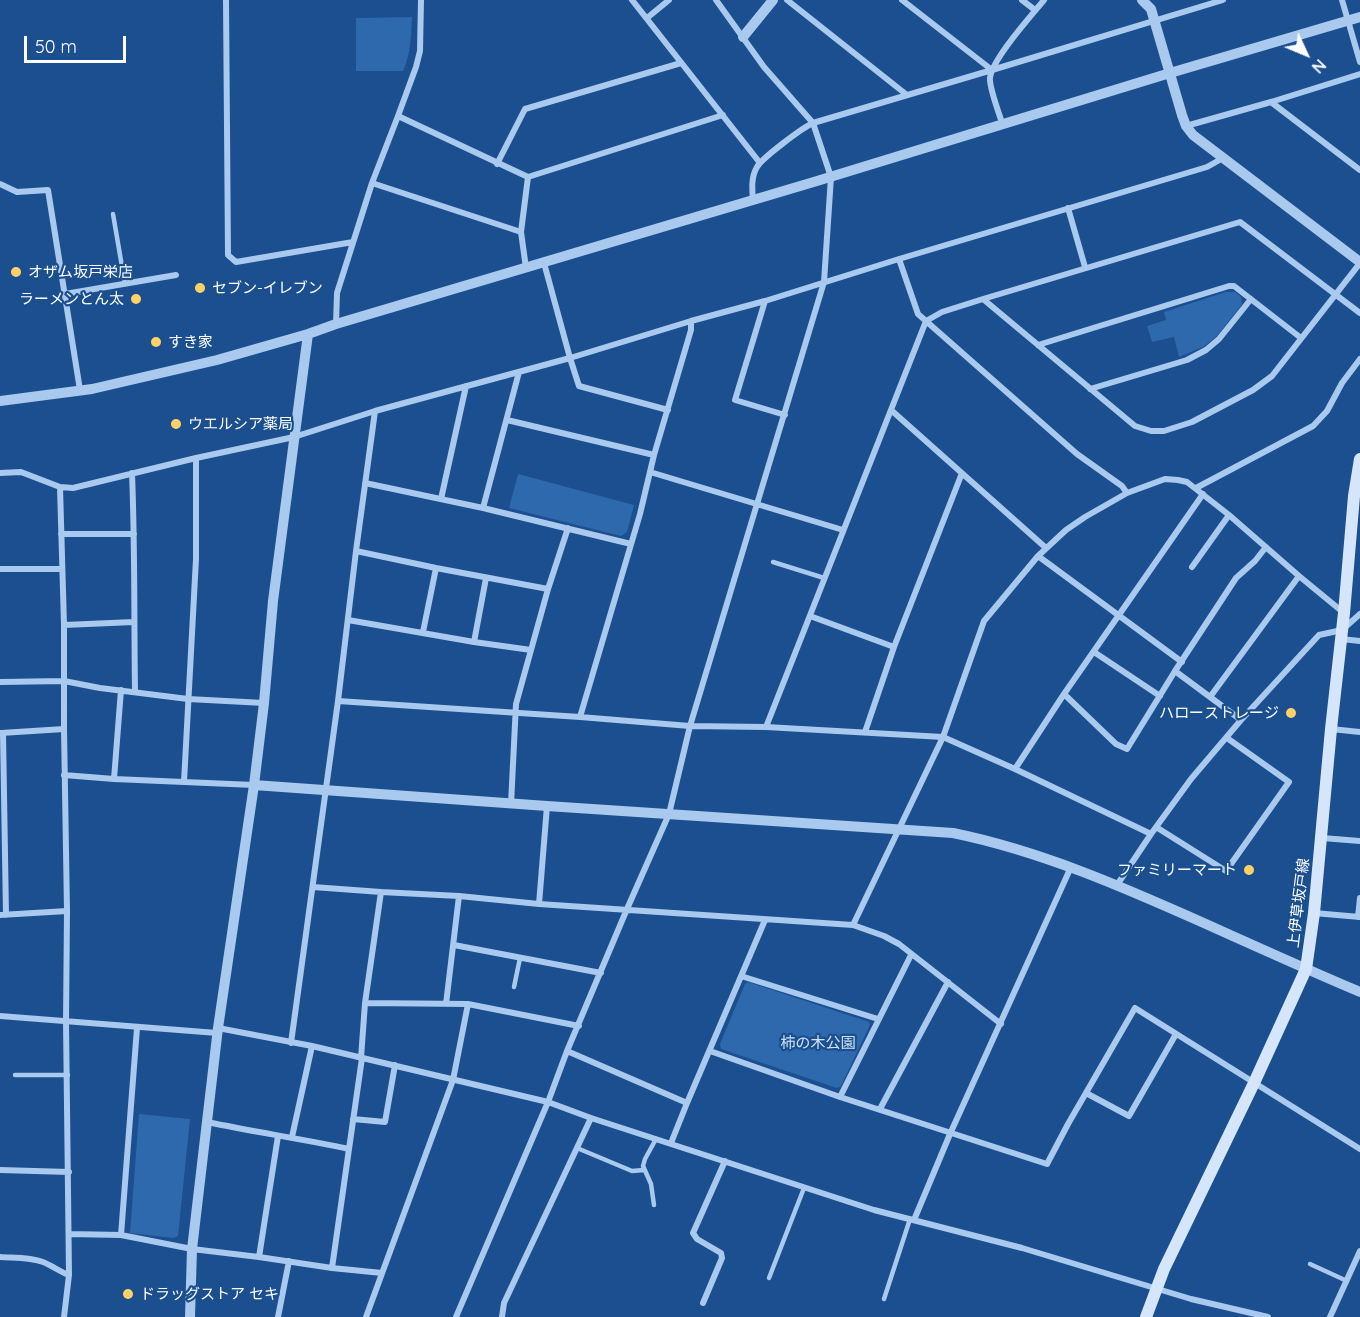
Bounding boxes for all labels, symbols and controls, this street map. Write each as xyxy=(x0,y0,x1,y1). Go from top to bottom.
scale bar xyxy=(27,24,129,62)
north arrow xyxy=(1276,24,1336,84)
text: 50 m xyxy=(35,35,77,58)
text: N xyxy=(1308,55,1330,78)
place label: オザム坂戸栄店 xyxy=(28,263,133,281)
marker: オザム坂戸栄店 xyxy=(9,265,23,279)
place label: セブン-イレブン xyxy=(212,279,323,297)
marker: セブン-イレブン xyxy=(193,281,207,295)
place label: ラーメンとん太 xyxy=(19,290,124,308)
marker: ラーメンとん太 xyxy=(129,292,143,306)
place label: すき家 xyxy=(168,333,213,351)
marker: すき家 xyxy=(149,335,163,349)
place label: ウエルシア薬局 xyxy=(188,415,293,433)
marker: ウエルシア薬局 xyxy=(169,417,183,431)
place label: ハローストレージ xyxy=(1159,704,1279,722)
marker: ハローストレージ xyxy=(1284,706,1298,720)
street label: 上伊草坂戸線 xyxy=(1285,857,1313,949)
place label: ファミリーマート xyxy=(1117,861,1237,879)
marker: ファミリーマート xyxy=(1242,863,1256,877)
park label: 柿の木公園 xyxy=(781,1034,855,1052)
place label: ドラッグストア セキ xyxy=(140,1285,279,1303)
marker: ドラッグストア セキ xyxy=(121,1287,135,1301)

